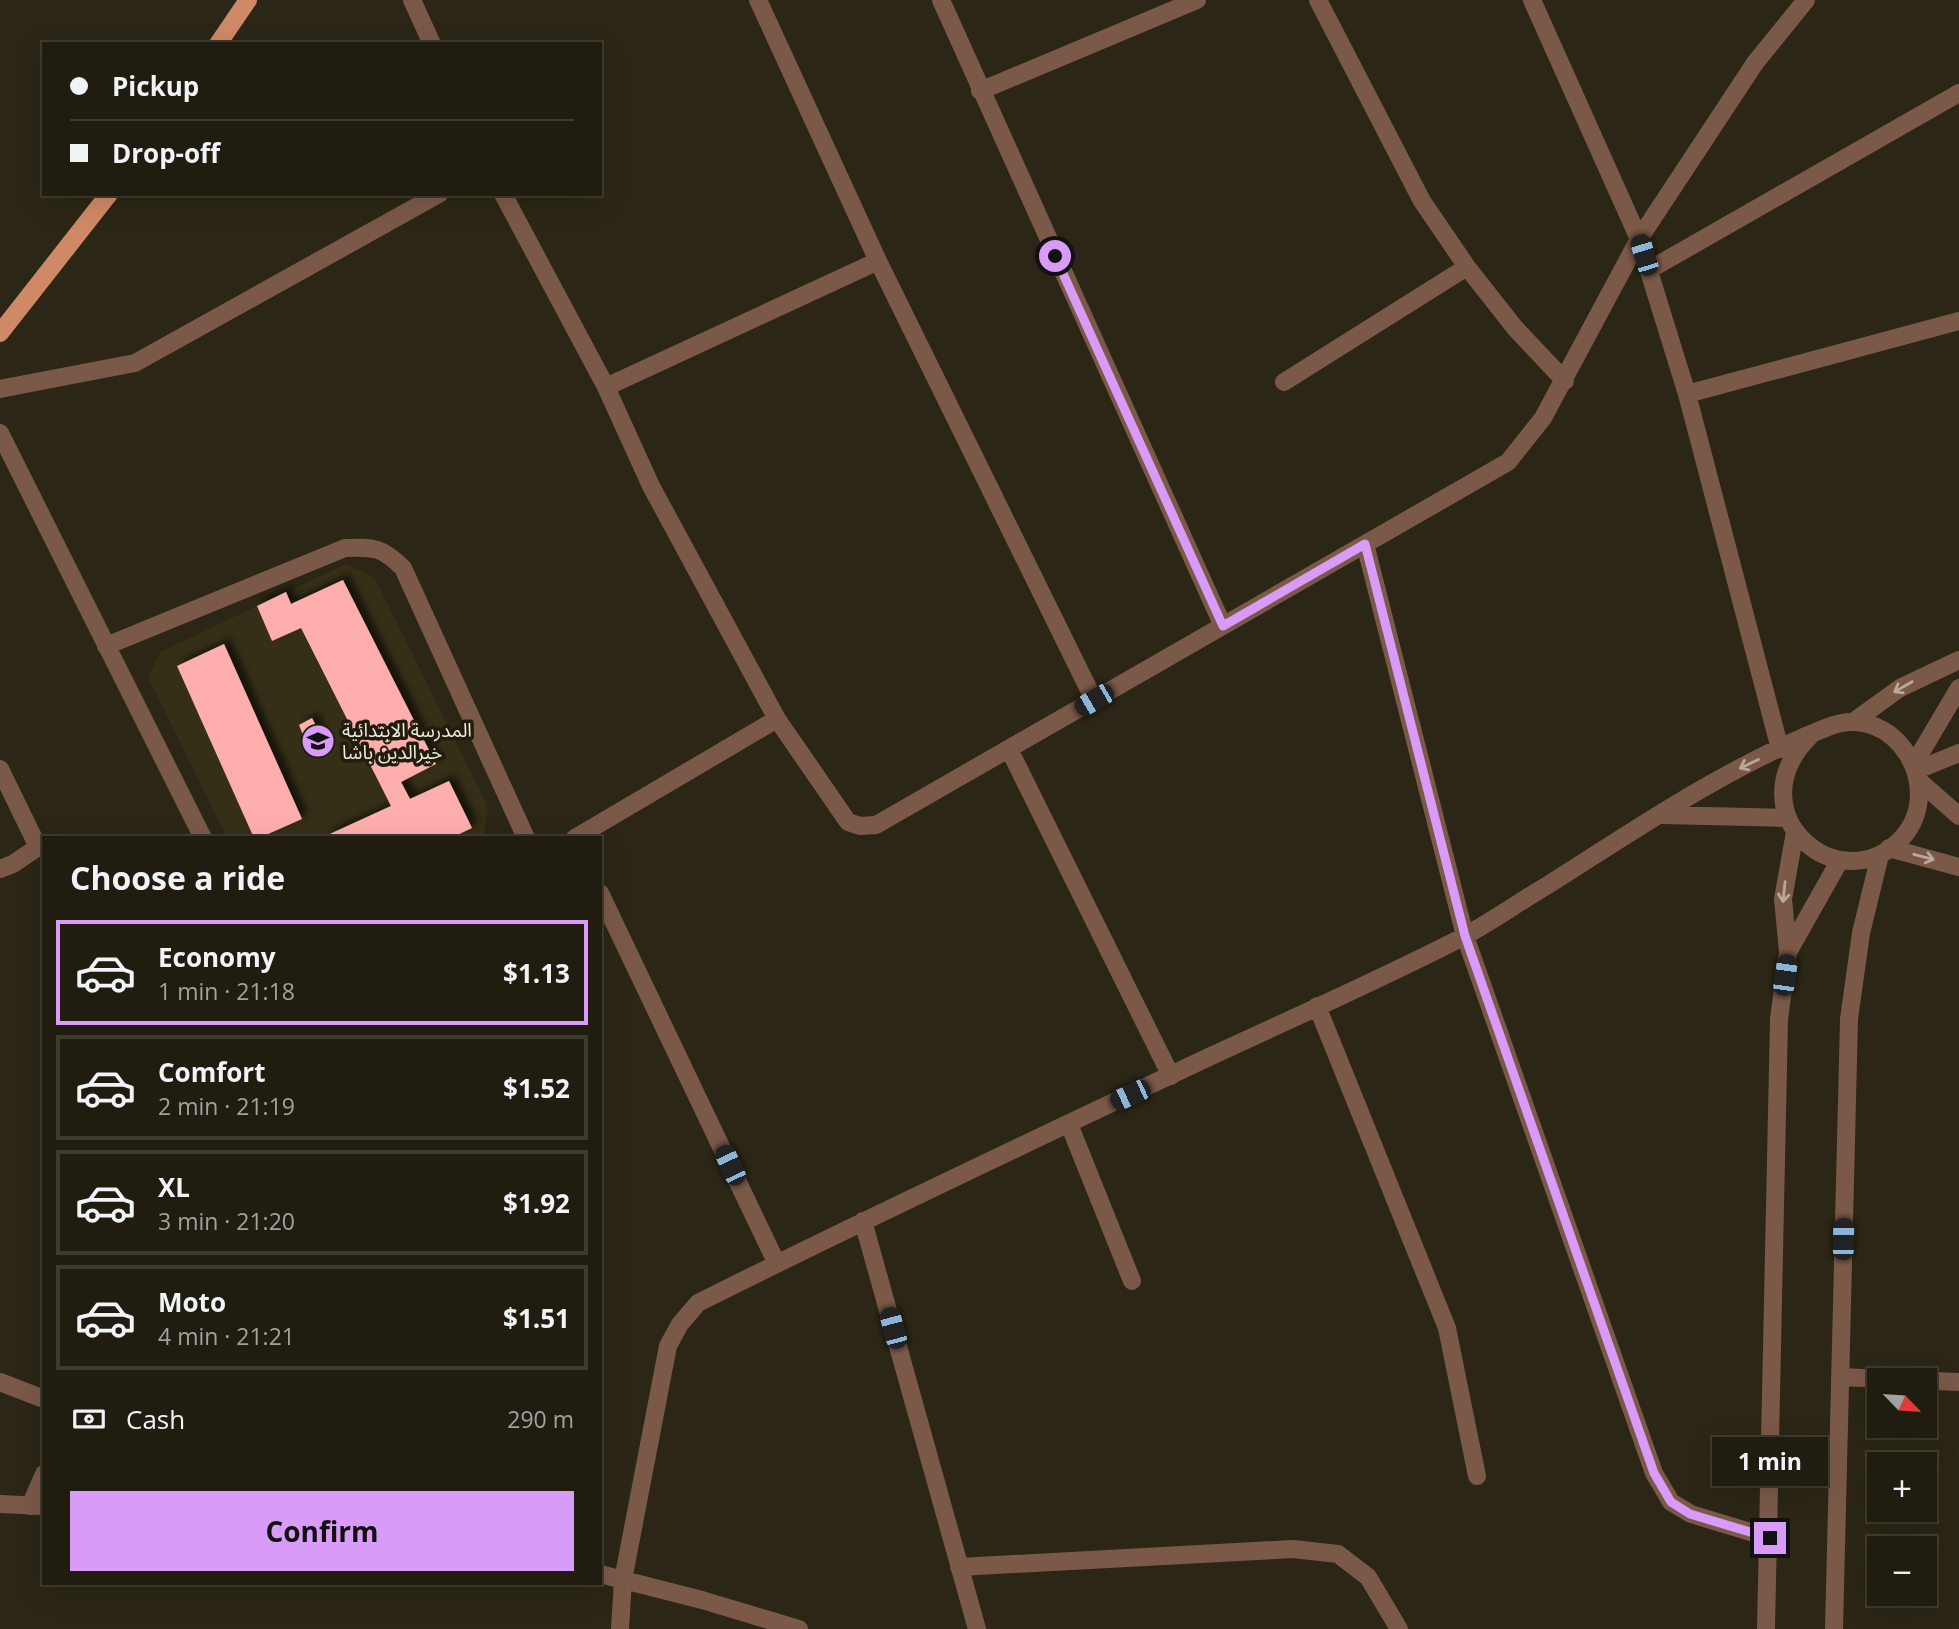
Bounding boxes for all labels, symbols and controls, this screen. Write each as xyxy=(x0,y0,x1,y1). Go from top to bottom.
text: Pickup xyxy=(112,68,199,104)
text: Drop-off xyxy=(112,135,220,171)
car xyxy=(1628,232,1661,278)
route start xyxy=(1039,240,1071,272)
car xyxy=(1071,680,1118,720)
one-way arrow xyxy=(1894,680,1914,694)
place label: المدرسة الابتدائية خيرالدين باشا xyxy=(342,717,472,765)
school or university icon: المدرسة الابتدائية خيرالدين باشا xyxy=(299,722,337,760)
one-way arrow xyxy=(1739,758,1760,771)
one-way arrow xyxy=(1913,852,1935,865)
text: Choose a ride xyxy=(70,856,285,899)
one-way arrow xyxy=(1777,880,1790,903)
text: Economy xyxy=(158,939,276,975)
icon: car xyxy=(74,941,137,1004)
car xyxy=(1772,953,1799,997)
text: $1.13 xyxy=(503,955,570,991)
text: 1 min · 21:18 xyxy=(158,975,295,1007)
text: Comfort xyxy=(158,1054,265,1090)
icon: car xyxy=(74,1056,137,1119)
text: $1.52 xyxy=(503,1070,570,1106)
car xyxy=(1107,1077,1154,1113)
text: 2 min · 21:19 xyxy=(158,1090,295,1122)
car xyxy=(712,1142,749,1188)
text: XL xyxy=(158,1169,190,1205)
icon: car xyxy=(74,1171,137,1234)
text: $1.92 xyxy=(503,1185,570,1221)
text: 3 min · 21:20 xyxy=(158,1205,295,1237)
car xyxy=(1833,1218,1854,1260)
text: Moto xyxy=(158,1284,226,1320)
icon: car xyxy=(74,1286,137,1349)
text: $1.51 xyxy=(503,1300,570,1336)
car xyxy=(878,1305,909,1351)
text: 4 min · 21:21 xyxy=(158,1320,295,1352)
north arrow xyxy=(1867,1368,1937,1438)
map controls xyxy=(1867,1368,1937,1606)
icon: cash xyxy=(70,1400,108,1438)
text: Cash xyxy=(126,1401,185,1437)
text: 290 m xyxy=(507,1403,574,1435)
callout: 1 min xyxy=(1712,1436,1828,1486)
text: 1 min xyxy=(1738,1445,1802,1477)
button: + xyxy=(1867,1452,1937,1522)
button: Confirm xyxy=(70,1491,574,1571)
route end xyxy=(1754,1522,1786,1554)
button: − xyxy=(1867,1536,1937,1606)

